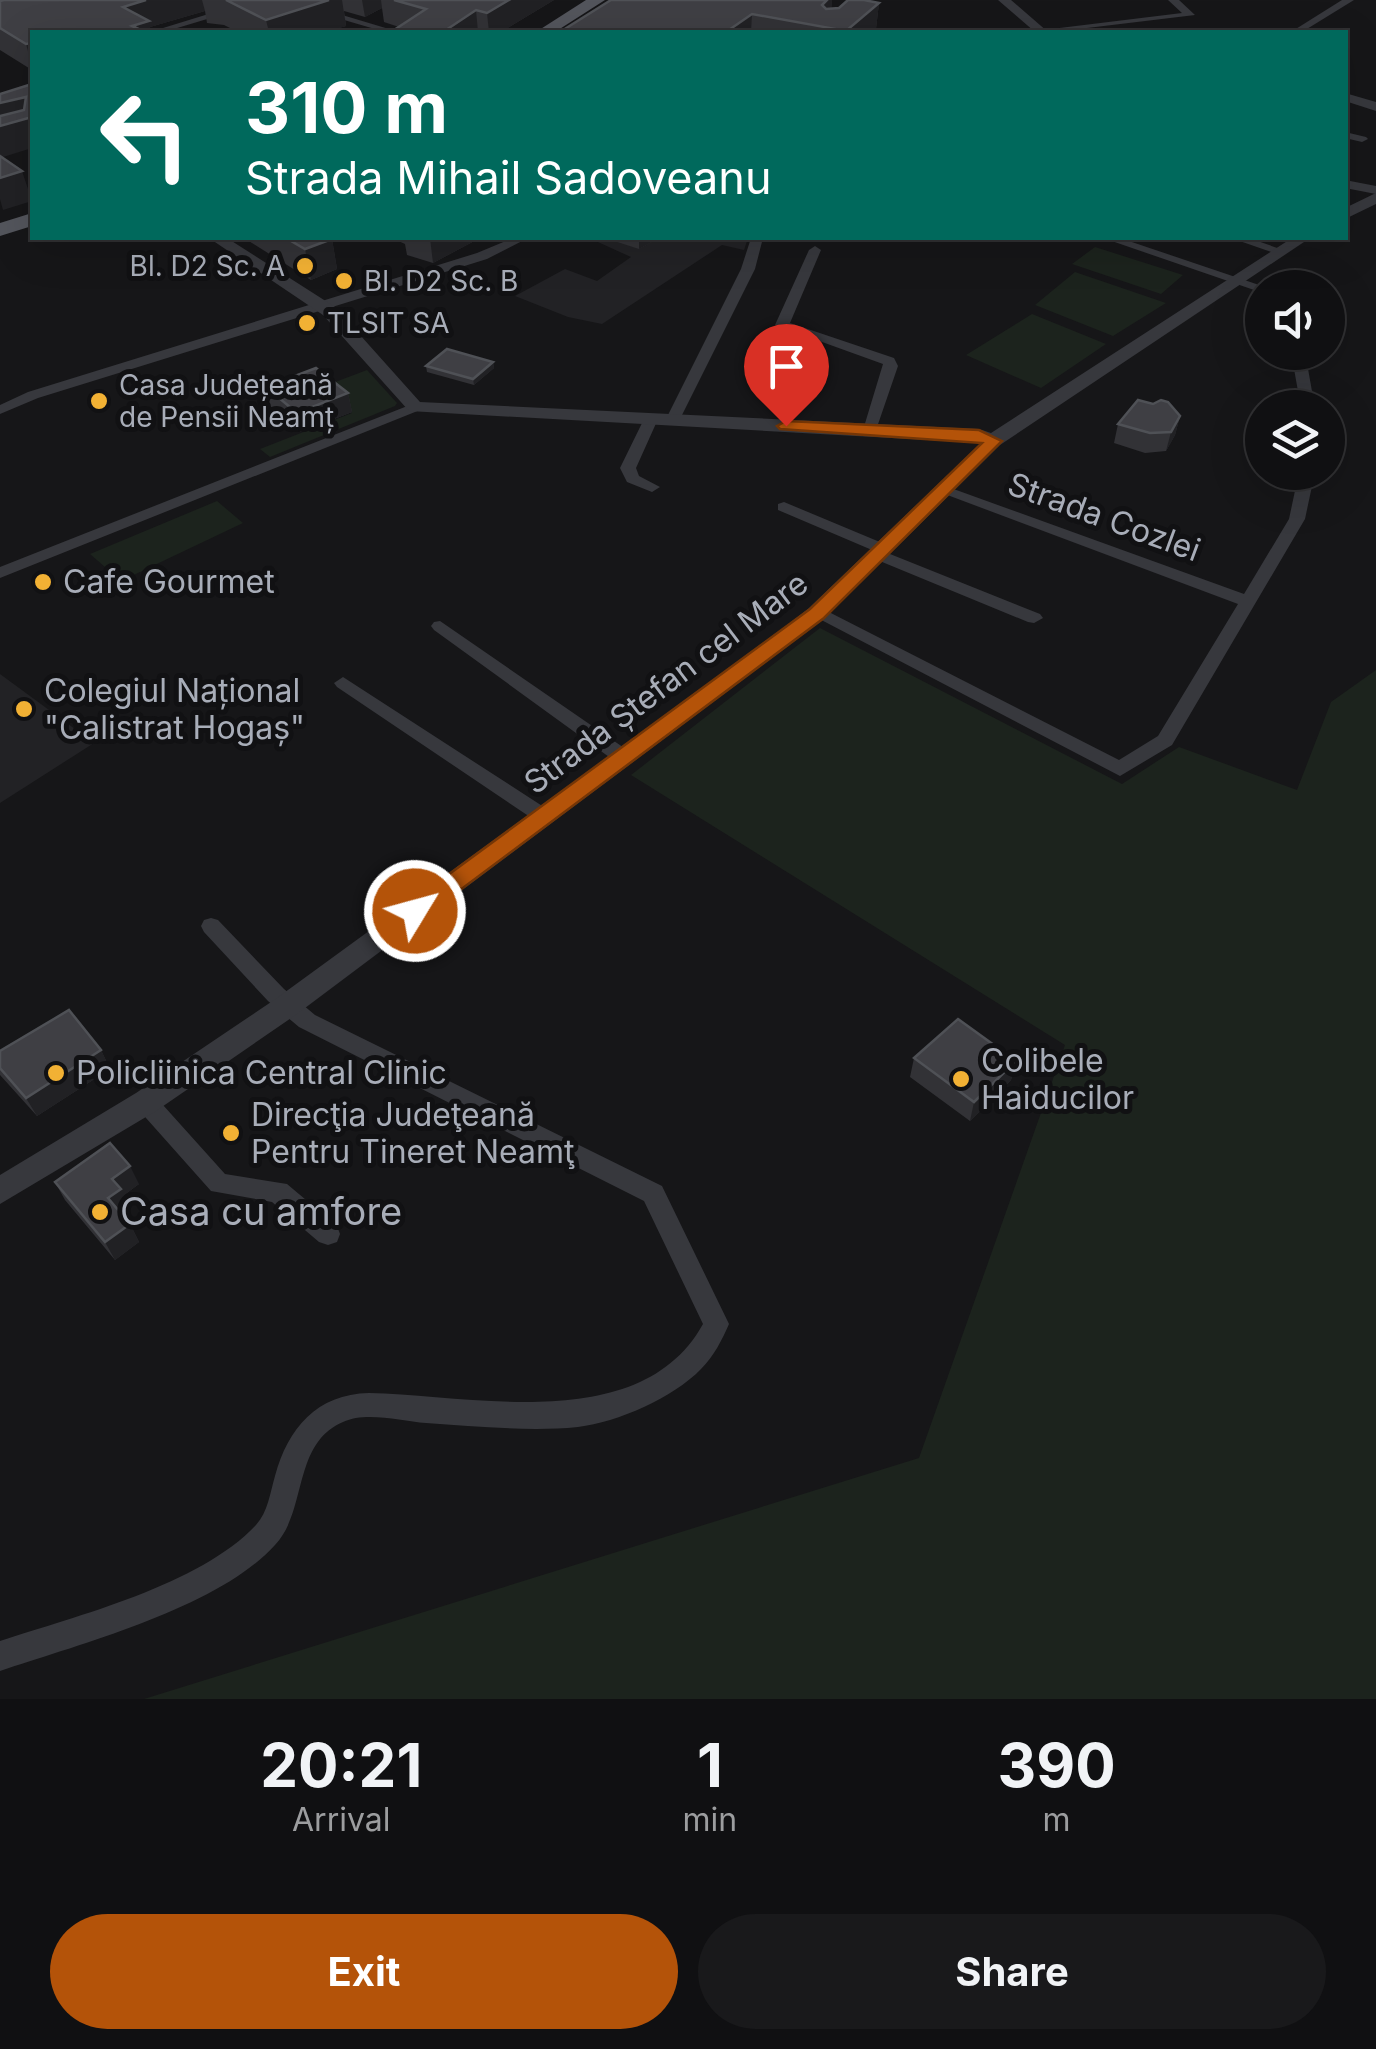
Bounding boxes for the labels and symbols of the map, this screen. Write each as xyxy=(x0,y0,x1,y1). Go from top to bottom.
place label: Bl. D2 Sc. A xyxy=(130,249,285,283)
marker: Bl. D2 Sc. A xyxy=(294,255,316,277)
place label: Bl. D2 Sc. B xyxy=(364,264,518,298)
marker: Bl. D2 Sc. B xyxy=(333,270,355,292)
place label: TLSIT SA xyxy=(327,306,450,340)
marker: TLSIT SA xyxy=(296,312,318,334)
pin xyxy=(744,324,829,427)
place label: Casa Județeană de Pensii Neamț xyxy=(119,368,334,434)
marker: Casa Județeană de Pensii Neamț xyxy=(88,390,110,412)
street label: Strada Cozlei xyxy=(1003,464,1206,569)
place label: Cafe Gourmet xyxy=(63,562,275,601)
street label: Strada Ștefan cel Mare xyxy=(516,563,815,802)
marker: Cafe Gourmet xyxy=(32,571,54,593)
place label: Colegiul Național "Calistrat Hogaș" xyxy=(44,671,305,747)
marker: Colegiul Național "Calistrat Hogaș" xyxy=(13,698,35,720)
position arrow xyxy=(363,859,467,963)
place label: Colibele Haiducilor xyxy=(981,1041,1134,1117)
place label: Policliinica Central Clinic xyxy=(76,1053,447,1092)
marker: Policliinica Central Clinic xyxy=(45,1062,67,1084)
marker: Colibele Haiducilor xyxy=(950,1068,972,1090)
place label: Direcţia Judeţeană Pentru Tineret Neamţ xyxy=(251,1095,575,1171)
marker: Direcţia Judeţeană Pentru Tineret Neamţ xyxy=(220,1122,242,1144)
place label: Casa cu amfore xyxy=(120,1188,402,1234)
marker: Casa cu amfore xyxy=(89,1201,111,1223)

